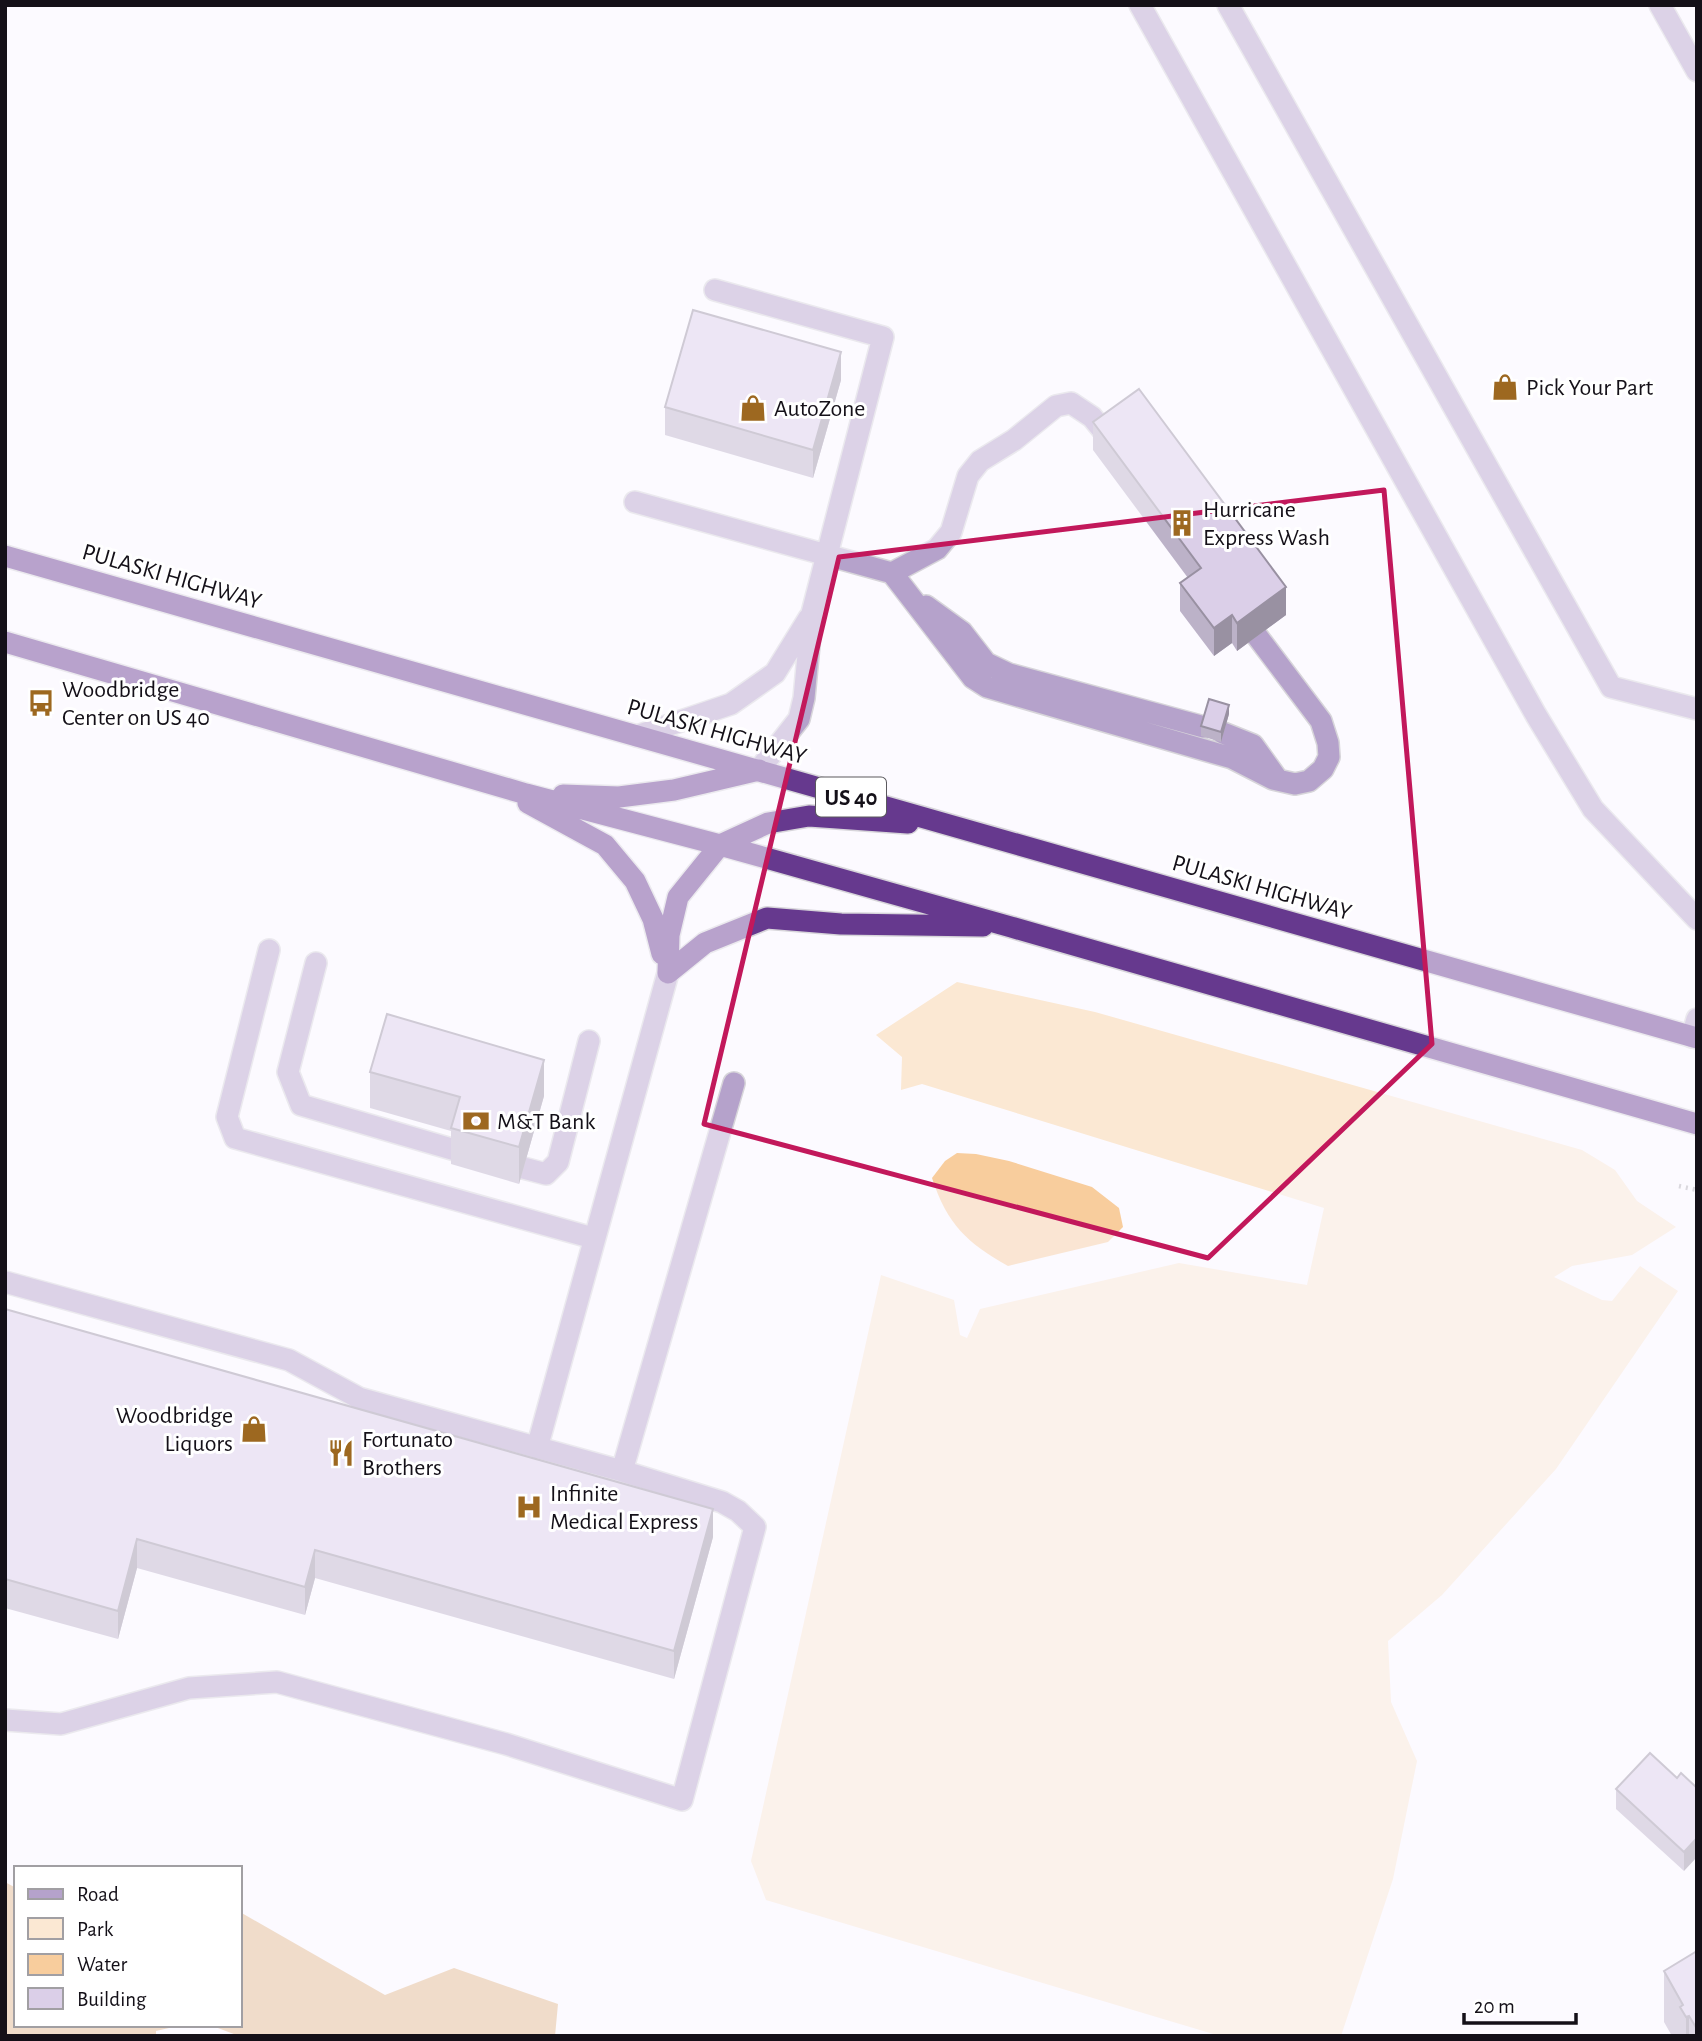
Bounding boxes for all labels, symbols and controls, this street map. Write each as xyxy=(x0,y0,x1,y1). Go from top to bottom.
shop icon: Pick Your Part xyxy=(1490,372,1520,402)
place label: Pick Your Part xyxy=(1526,376,1654,400)
shop icon: AutoZone xyxy=(738,393,768,423)
place label: AutoZone xyxy=(774,397,865,421)
place label: Hurricane Express Wash xyxy=(1203,498,1330,550)
building icon: Hurricane Express Wash xyxy=(1167,508,1197,538)
street label: PULASKI HIGHWAY xyxy=(79,540,264,614)
place label: Woodbridge Center on US 40 xyxy=(62,678,210,730)
bus stop icon: Woodbridge Center on US 40 xyxy=(26,688,56,718)
street label: PULASKI HIGHWAY xyxy=(624,695,809,769)
road number: US 40 xyxy=(816,778,886,817)
street label: PULASKI HIGHWAY xyxy=(1169,851,1354,925)
bank icon: M&T Bank xyxy=(461,1106,491,1136)
place label: M&T Bank xyxy=(497,1110,595,1134)
place label: Woodbridge Liquors xyxy=(116,1404,233,1456)
shop icon: Woodbridge Liquors xyxy=(239,1414,269,1444)
place label: Fortunato Brothers xyxy=(362,1428,453,1480)
restaurant icon: Fortunato Brothers xyxy=(326,1438,356,1468)
place label: Infinite Medical Express xyxy=(550,1482,698,1534)
hospital icon: Infinite Medical Express xyxy=(514,1492,544,1522)
legend xyxy=(14,1866,242,2027)
text: Road xyxy=(77,1884,119,1905)
text: Park xyxy=(77,1919,114,1940)
text: Water xyxy=(77,1954,127,1975)
scale bar xyxy=(1464,1982,1576,2026)
text: Building xyxy=(77,1989,147,2010)
text: 20 m xyxy=(1474,1996,1515,2017)

